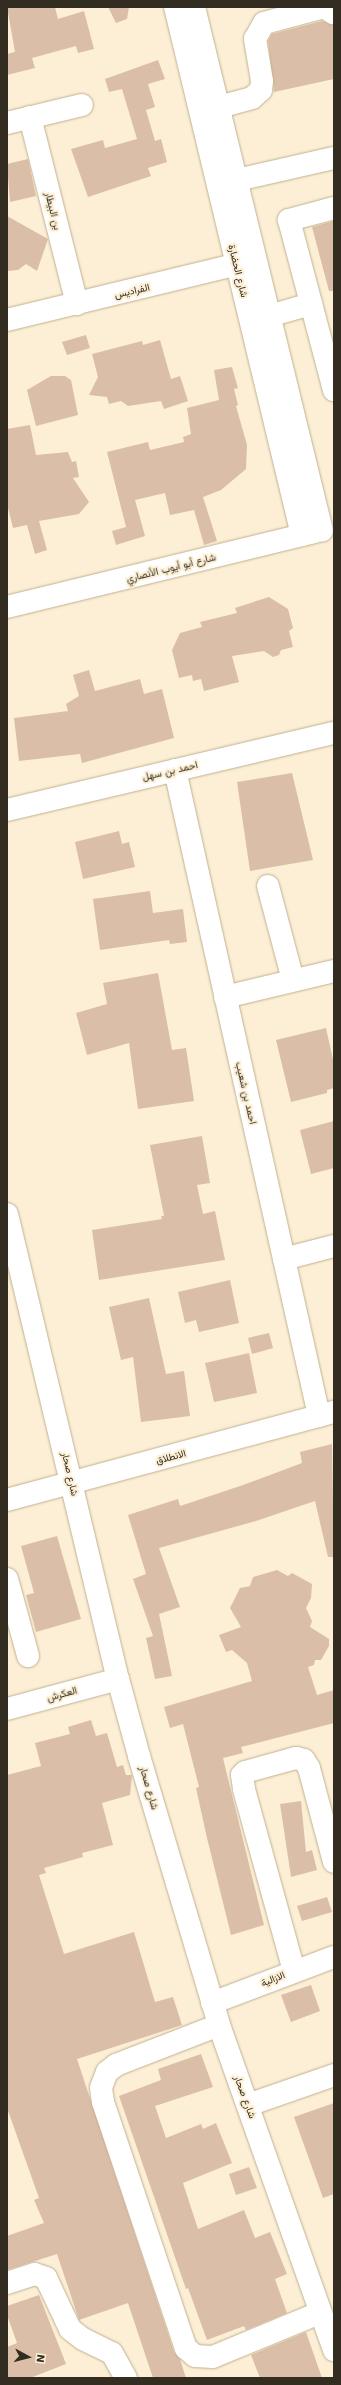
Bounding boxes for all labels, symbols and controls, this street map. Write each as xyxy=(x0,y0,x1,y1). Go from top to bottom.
street label: بن البيطار xyxy=(43,191,63,231)
street label: شارع الحضارة xyxy=(226,243,250,299)
street label: الفراديس xyxy=(113,281,151,301)
street label: شارع أبو أيوب الأنصاري xyxy=(125,551,217,585)
street label: احمد بن سهل xyxy=(141,759,199,783)
street label: احمد بن شعيب xyxy=(233,1061,259,1125)
street label: الانطلاق xyxy=(155,1447,187,1467)
street label: شارع صحار xyxy=(59,1451,81,1497)
street label: العكرش xyxy=(46,1684,78,1704)
street label: شارع صحار xyxy=(137,1765,161,1811)
street label: الازالية xyxy=(259,1969,287,1989)
street label: شارع صحار xyxy=(232,2074,258,2120)
north arrow xyxy=(8,2337,48,2377)
text: N xyxy=(33,2354,47,2363)

